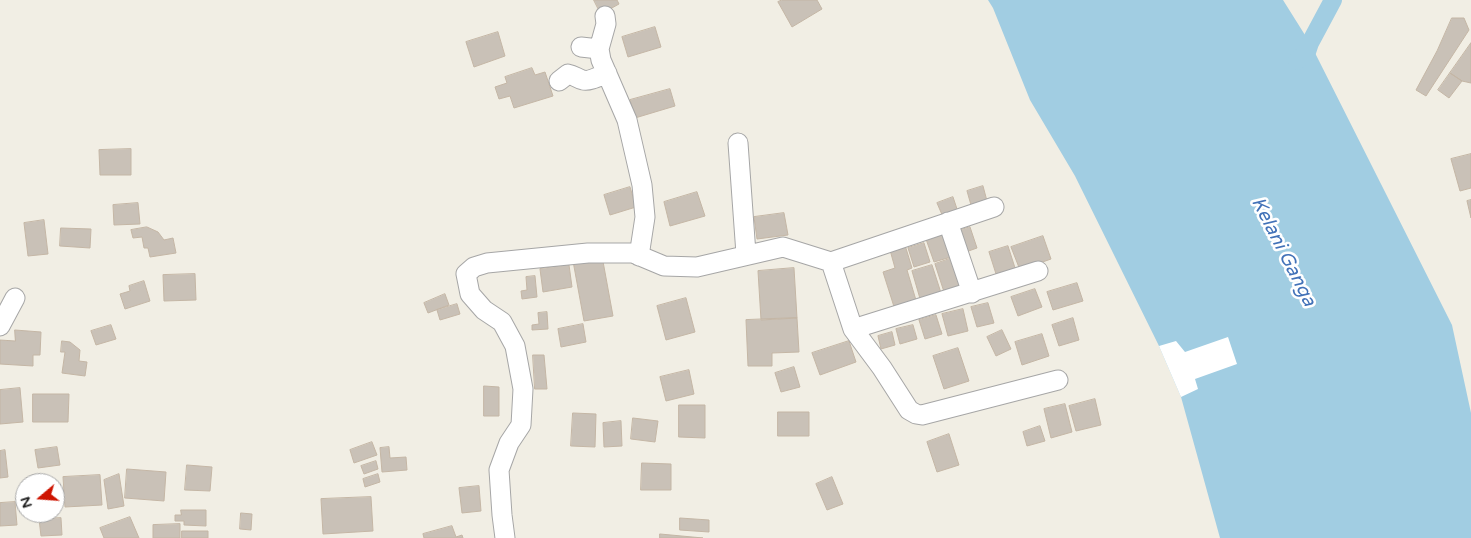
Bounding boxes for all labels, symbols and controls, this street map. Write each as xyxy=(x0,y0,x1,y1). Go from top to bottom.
water label: Kelani Ganga xyxy=(1246,194,1320,310)
north arrow xyxy=(15,473,65,523)
text: N xyxy=(16,495,36,510)

